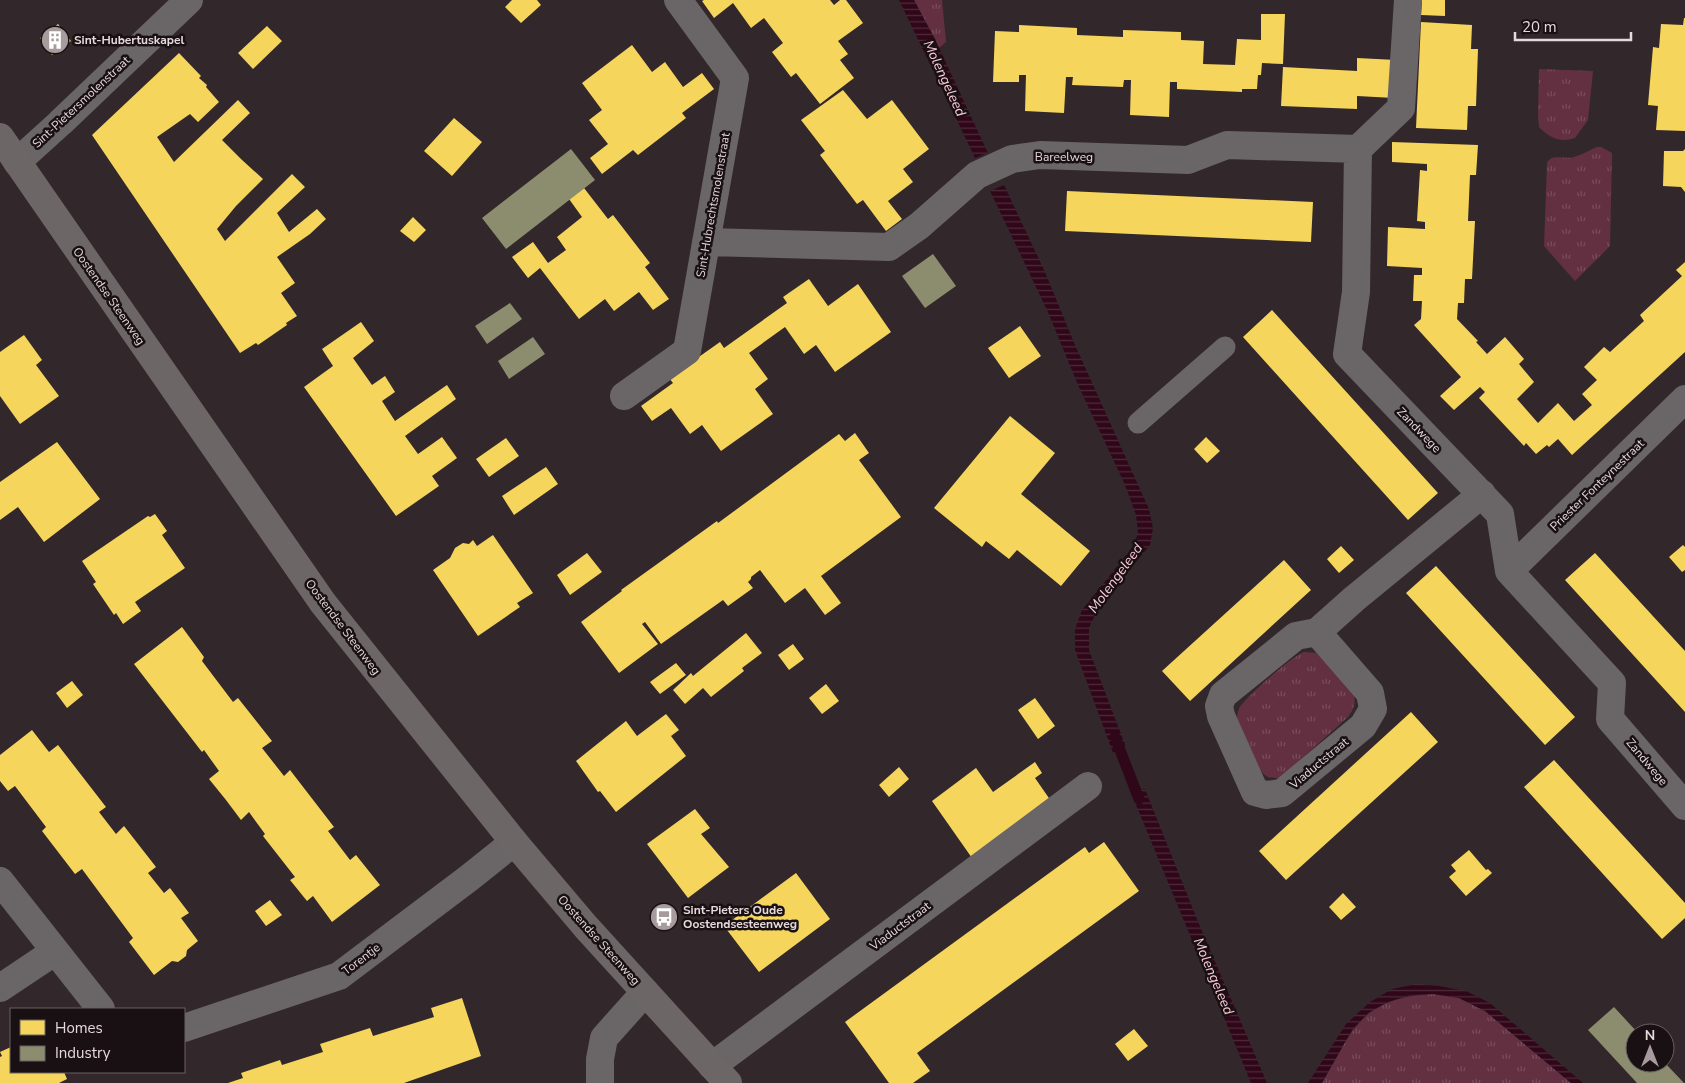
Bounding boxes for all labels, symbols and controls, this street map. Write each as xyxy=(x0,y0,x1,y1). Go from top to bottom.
scale bar xyxy=(1515,10,1631,42)
text: 20 m xyxy=(1522,17,1557,37)
building icon: Sint-Hubertuskapel xyxy=(40,25,70,55)
place label: Sint-Hubertuskapel xyxy=(74,32,184,48)
water label: Molengeleed xyxy=(919,37,971,120)
street label: Sint-Pietersmolenstraat xyxy=(29,52,134,152)
street label: Sint-Hubrechtsmolenstraat xyxy=(692,131,734,279)
street label: Bareelweg xyxy=(1035,149,1093,165)
street label: Oostendse Steenweg xyxy=(69,244,149,348)
street label: Zandwege xyxy=(1393,404,1445,456)
street label: Priester Fonteynestraat xyxy=(1546,435,1648,534)
water label: Molengeleed xyxy=(1084,539,1148,617)
street label: Oostendse Steenweg xyxy=(302,576,384,678)
street label: Viaductstraat xyxy=(1286,733,1352,793)
street label: Zandwege xyxy=(1623,735,1671,789)
street label: Oostendse Steenweg xyxy=(554,892,644,988)
street label: Viaductstraat xyxy=(866,897,934,955)
bus stop icon: Sint-Pieters Oude Oostendsesteenweg xyxy=(649,902,679,932)
place label: Sint-Pieters Oude Oostendsesteenweg xyxy=(683,902,797,932)
water label: Molengeleed xyxy=(1189,935,1239,1018)
street label: Torentje xyxy=(339,939,383,979)
legend xyxy=(10,1008,185,1073)
text: Homes xyxy=(55,1018,103,1038)
north arrow xyxy=(1625,1023,1675,1073)
text: N xyxy=(1645,1026,1655,1045)
text: Industry xyxy=(55,1043,111,1063)

